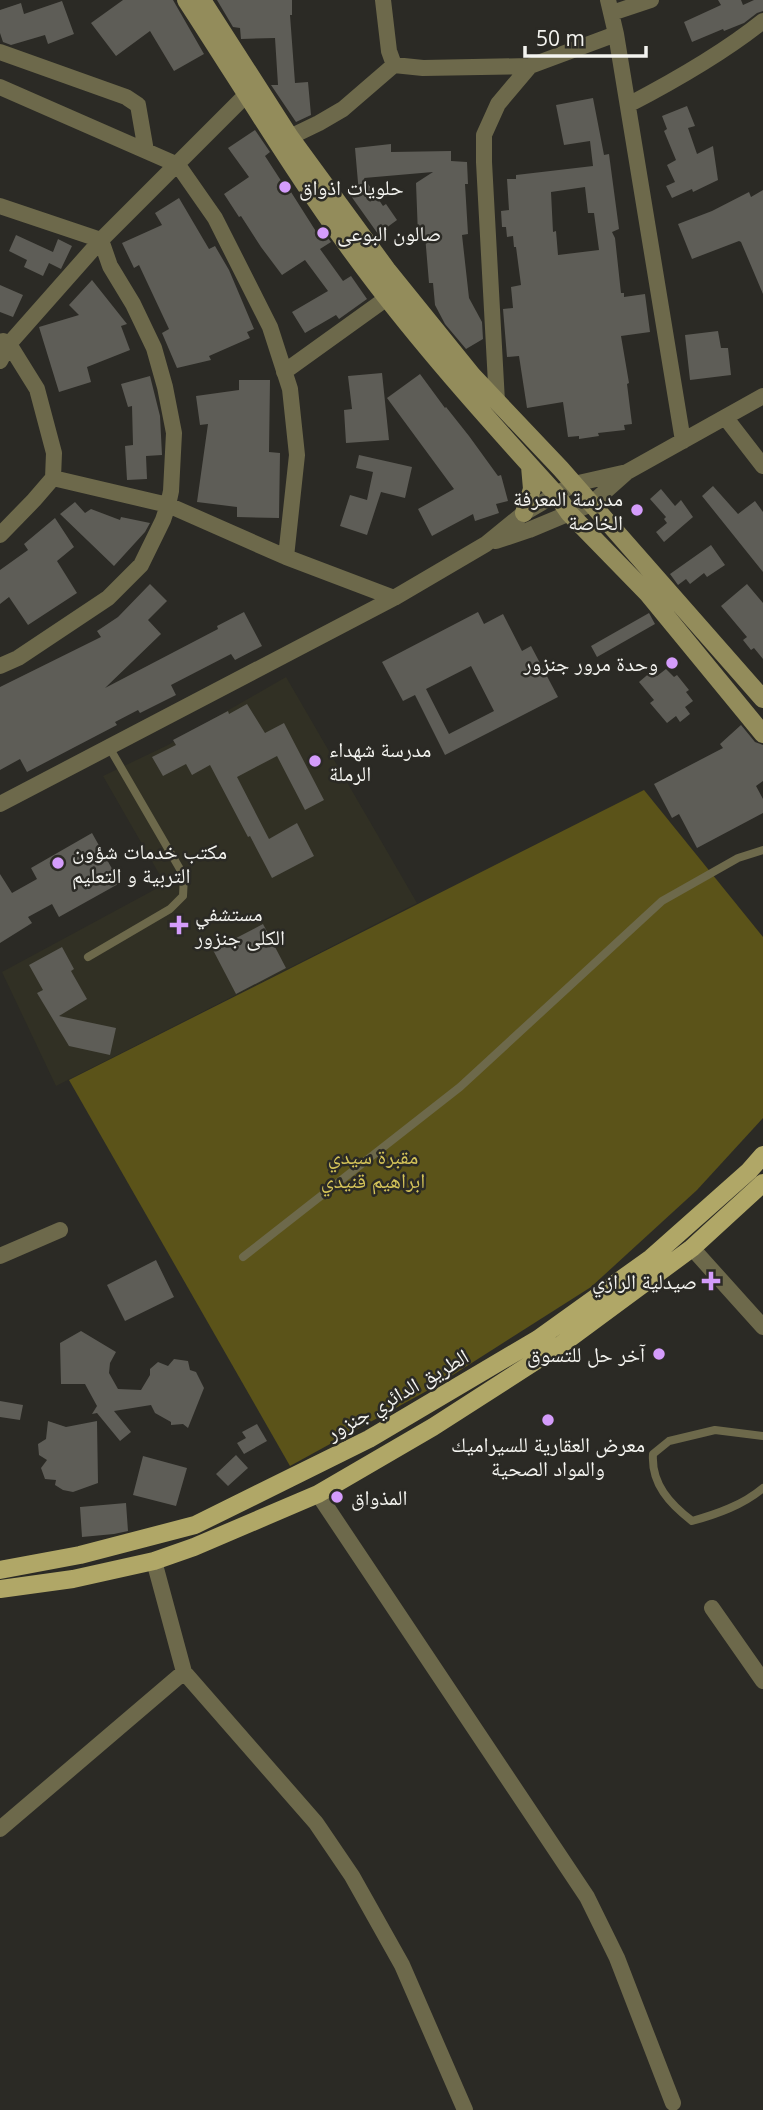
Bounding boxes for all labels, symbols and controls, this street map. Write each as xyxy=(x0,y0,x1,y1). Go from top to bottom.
scale bar xyxy=(525,14,646,58)
text: 50 m xyxy=(536,24,585,52)
place label: حلويات اذواق xyxy=(299,173,404,201)
marker: حلويات اذواق xyxy=(277,179,293,195)
place label: صالون البوعى xyxy=(337,219,441,247)
marker: صالون البوعى xyxy=(315,225,331,241)
place label: مدرسة المعرفة الخاصة xyxy=(513,484,623,536)
marker: مدرسة المعرفة الخاصة xyxy=(629,502,645,518)
place label: وحدة مرور جنزور xyxy=(522,649,658,677)
marker: وحدة مرور جنزور xyxy=(664,655,680,671)
place label: مدرسة شهداء الرملة xyxy=(329,735,431,787)
marker: مدرسة شهداء الرملة xyxy=(307,753,323,769)
place label: مكتب خدمات شؤون التربية و التعليم xyxy=(72,837,227,890)
marker: مكتب خدمات شؤون التربية و التعليم xyxy=(50,855,66,871)
place label: مستشفي الكلى جنزور xyxy=(194,899,285,951)
marker: مستشفي الكلى جنزور xyxy=(169,915,189,935)
park label: مقبرة سيدي ابراهيم قنيدي xyxy=(321,1142,425,1197)
place label: صيدلية الرازي xyxy=(592,1267,697,1298)
marker: صيدلية الرازي xyxy=(703,1273,719,1289)
place label: آخر حل للتسوق xyxy=(527,1340,646,1368)
street label: الطريق الدائري جنزور xyxy=(320,1342,475,1450)
marker: آخر حل للتسوق xyxy=(651,1346,667,1362)
marker: معرض العقارية للسيراميك والمواد الصحية xyxy=(540,1412,556,1428)
place label: معرض العقارية للسيراميك والمواد الصحية xyxy=(451,1430,645,1482)
place label: المذواق xyxy=(351,1483,408,1511)
marker: المذواق xyxy=(329,1489,345,1505)

